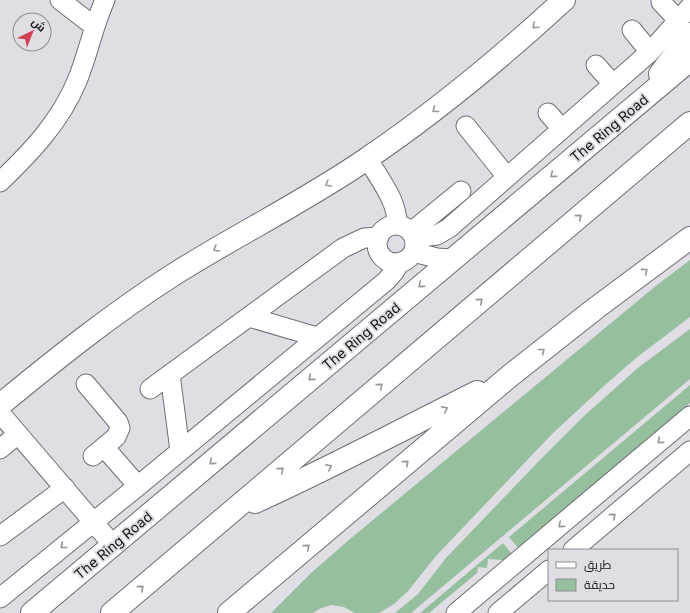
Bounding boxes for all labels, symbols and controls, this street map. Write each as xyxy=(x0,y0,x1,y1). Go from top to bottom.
north arrow xyxy=(12,12,52,52)
text: ش xyxy=(29,15,49,35)
one-way arrow xyxy=(532,22,540,29)
street label: The Ring Road xyxy=(567,91,651,165)
one-way arrow xyxy=(433,105,440,112)
one-way arrow xyxy=(550,170,557,177)
one-way arrow xyxy=(325,179,332,186)
one-way arrow xyxy=(574,215,581,222)
one-way arrow xyxy=(213,244,220,251)
one-way arrow xyxy=(641,269,648,276)
one-way arrow xyxy=(419,281,426,288)
street label: The Ring Road xyxy=(319,299,403,373)
one-way arrow xyxy=(475,299,482,306)
one-way arrow xyxy=(537,348,544,355)
one-way arrow xyxy=(308,374,316,381)
one-way arrow xyxy=(376,383,383,390)
one-way arrow xyxy=(441,406,448,413)
one-way arrow xyxy=(658,436,665,443)
one-way arrow xyxy=(209,457,216,464)
one-way arrow xyxy=(401,461,409,468)
one-way arrow xyxy=(325,464,332,472)
one-way arrow xyxy=(277,467,284,474)
street label: The Ring Road xyxy=(71,508,155,582)
one-way arrow xyxy=(609,513,616,520)
one-way arrow xyxy=(558,520,565,527)
one-way arrow xyxy=(61,542,68,549)
one-way arrow xyxy=(302,545,309,552)
legend xyxy=(548,549,678,601)
text: طريق xyxy=(584,557,612,572)
text: حديقة xyxy=(584,577,615,592)
one-way arrow xyxy=(137,585,144,592)

